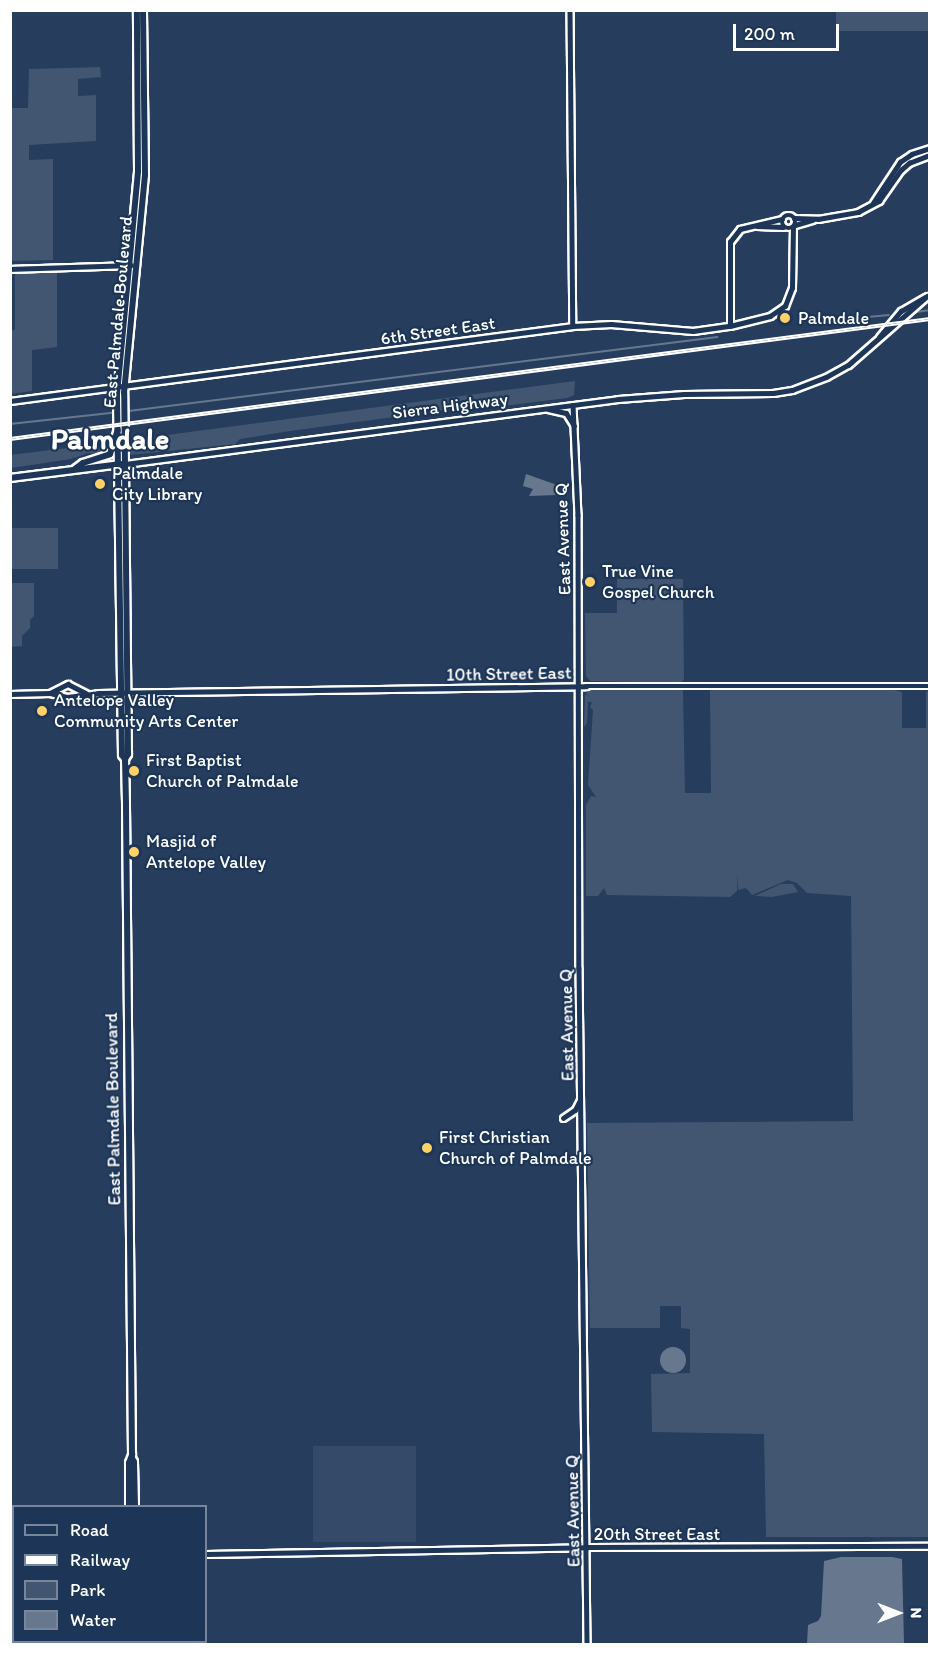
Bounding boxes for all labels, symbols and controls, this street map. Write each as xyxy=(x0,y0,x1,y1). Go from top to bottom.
scale bar xyxy=(736,12,842,50)
text: 200 m xyxy=(744,23,795,45)
street label: East Palmdale Boulevard xyxy=(99,215,137,409)
place label: Palmdale xyxy=(798,307,869,329)
marker: Palmdale xyxy=(776,309,794,327)
street label: 6th Street East xyxy=(379,312,497,350)
street label: Sierra Highway xyxy=(391,388,509,424)
district label: Palmdale xyxy=(51,421,169,457)
place label: Palmdale City Library xyxy=(112,463,202,506)
marker: Palmdale City Library xyxy=(93,477,107,491)
street label: East Avenue Q xyxy=(550,483,576,595)
place label: True Vine Gospel Church xyxy=(602,561,714,604)
marker: True Vine Gospel Church xyxy=(583,575,597,589)
street label: 10th Street East xyxy=(446,662,572,686)
place label: Antelope Valley Community Arts Center xyxy=(54,690,239,732)
marker: Antelope Valley Community Arts Center xyxy=(35,704,49,718)
place label: First Baptist Church of Palmdale xyxy=(146,750,297,792)
marker: First Baptist Church of Palmdale xyxy=(127,764,141,778)
place label: Masjid of Antelope Valley xyxy=(146,831,266,874)
marker: Masjid of Antelope Valley xyxy=(127,845,141,859)
street label: East Avenue Q xyxy=(555,969,579,1081)
street label: East Palmdale Boulevard xyxy=(101,1013,125,1205)
place label: First Christian Church of Palmdale xyxy=(439,1127,590,1170)
marker: First Christian Church of Palmdale xyxy=(420,1141,434,1155)
street label: East Avenue Q xyxy=(561,1455,585,1567)
legend xyxy=(12,1505,207,1643)
text: Road xyxy=(70,1519,109,1541)
street label: 20th Street East xyxy=(594,1523,720,1545)
text: Railway xyxy=(70,1549,130,1571)
text: Park xyxy=(70,1579,105,1601)
north arrow xyxy=(868,1583,928,1643)
text: N xyxy=(907,1608,926,1618)
text: Water xyxy=(70,1609,116,1631)

